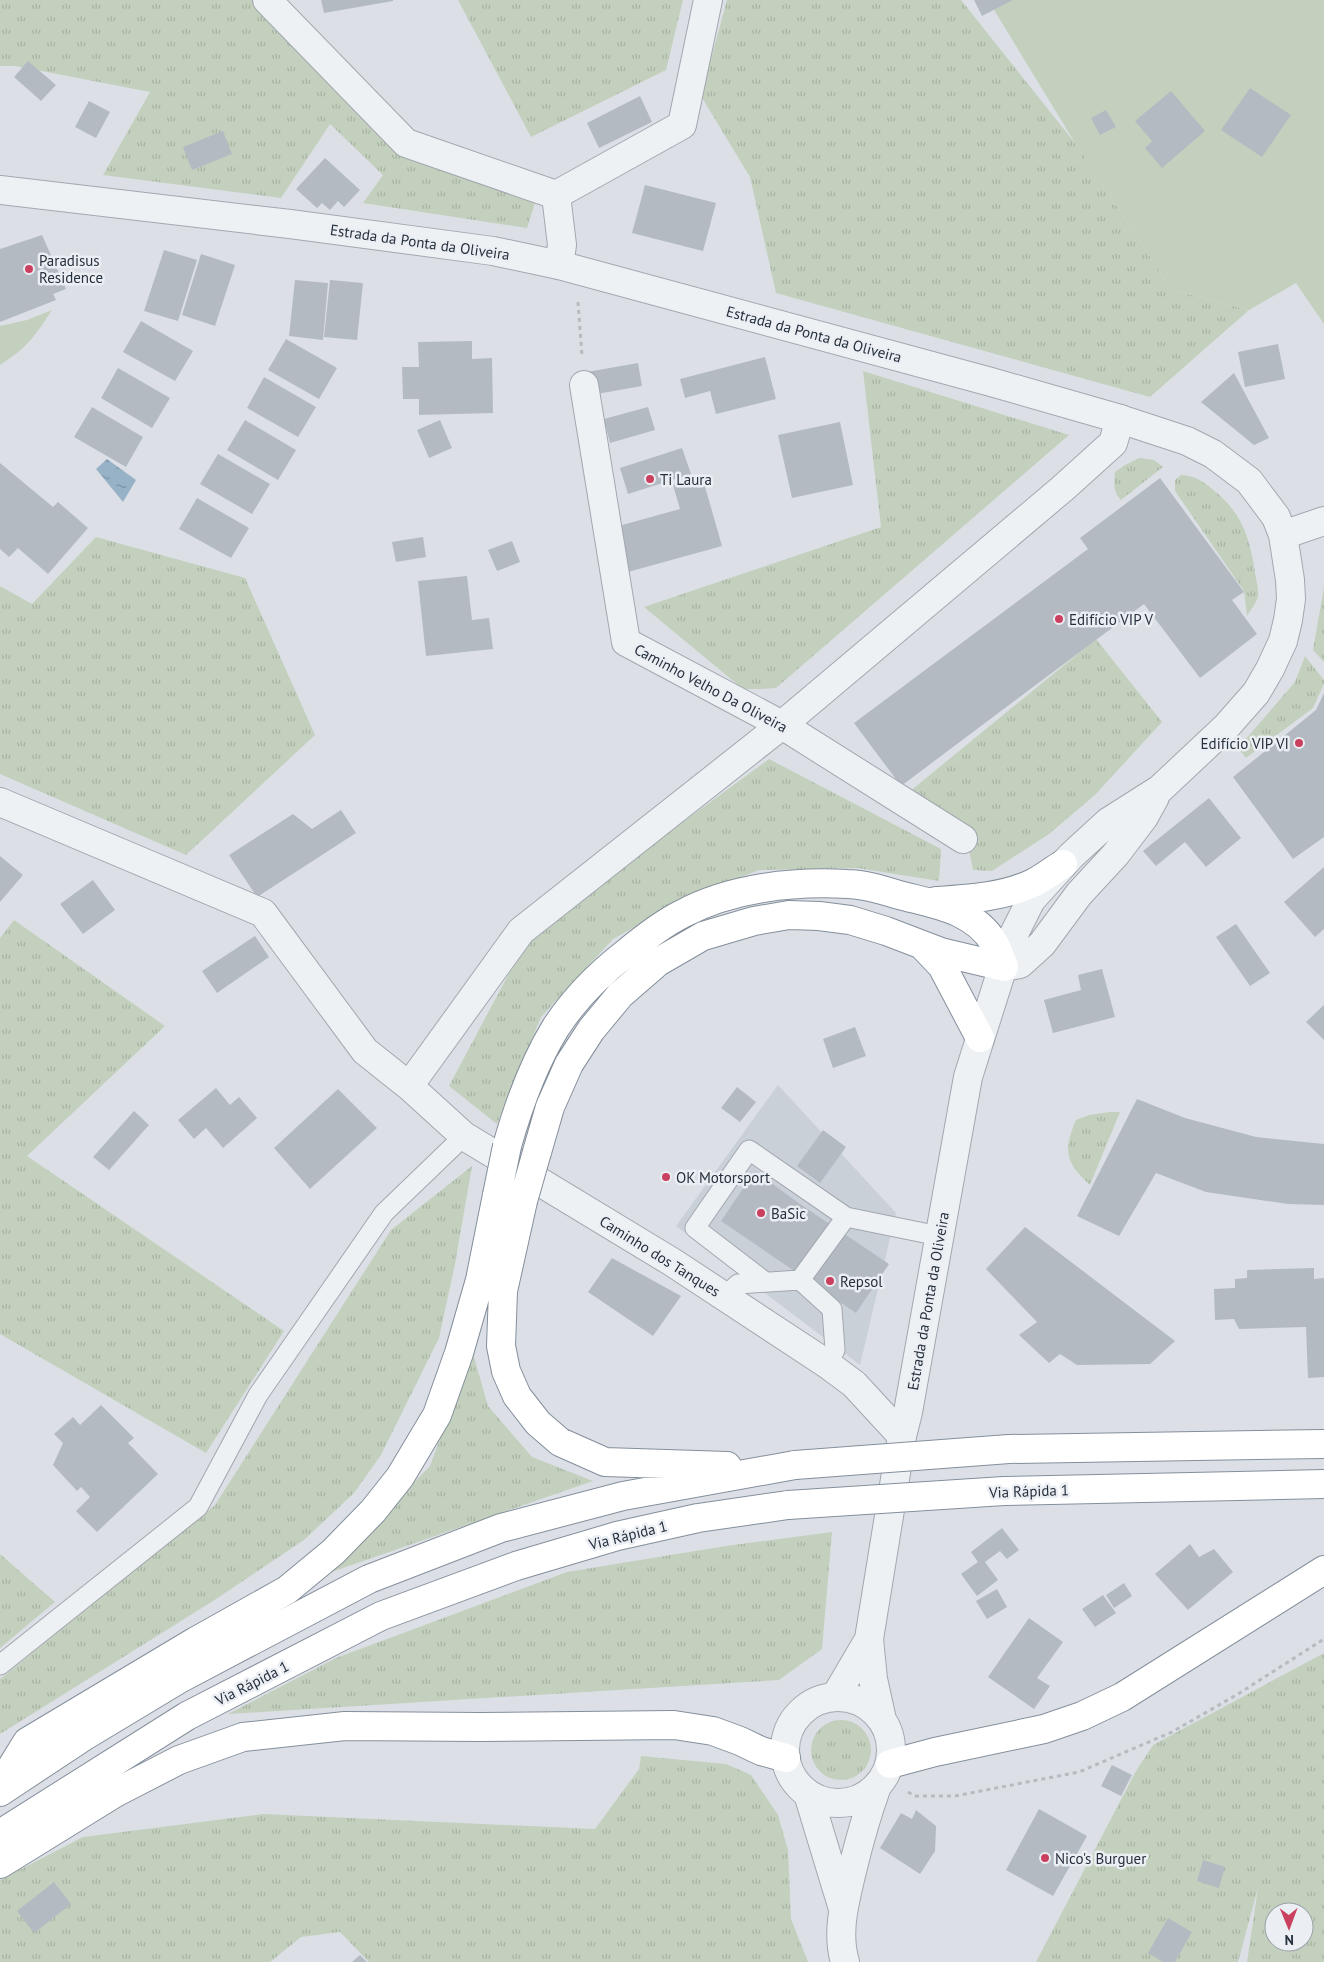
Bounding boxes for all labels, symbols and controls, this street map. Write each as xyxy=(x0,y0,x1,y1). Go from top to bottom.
street label: Estrada da Ponta da Oliveira xyxy=(329,220,511,264)
place label: Paradisus Residence xyxy=(39,251,103,287)
marker: Paradisus Residence xyxy=(23,263,35,275)
street label: Estrada da Ponta da Oliveira xyxy=(724,301,904,367)
place label: Ti Laura xyxy=(660,470,712,489)
marker: Ti Laura xyxy=(644,473,656,485)
place label: Edifício VIP V xyxy=(1069,610,1154,629)
marker: Edifício VIP V xyxy=(1053,613,1065,625)
street label: Caminho Velho Da Oliveira xyxy=(631,639,791,737)
place label: Edifício VIP VI xyxy=(1201,734,1289,753)
marker: Edifício VIP VI xyxy=(1293,737,1305,749)
place label: OK Motorsport xyxy=(676,1168,770,1187)
marker: OK Motorsport xyxy=(660,1171,672,1183)
place label: BaSic xyxy=(771,1204,806,1223)
marker: BaSic xyxy=(755,1207,767,1219)
street label: Estrada da Ponta da Oliveira xyxy=(903,1210,953,1392)
street label: Caminho dos Tanques xyxy=(596,1211,724,1301)
place label: Repsol xyxy=(840,1272,883,1291)
marker: Repsol xyxy=(824,1275,836,1287)
street label: Via Rápida 1 xyxy=(988,1480,1069,1502)
street label: Via Rápida 1 xyxy=(586,1516,669,1554)
street label: Via Rápida 1 xyxy=(211,1656,292,1710)
place label: Nico's Burguer xyxy=(1055,1849,1146,1868)
marker: Nico's Burguer xyxy=(1039,1852,1051,1864)
north arrow xyxy=(1264,1902,1314,1952)
text: N xyxy=(1284,1931,1294,1949)

